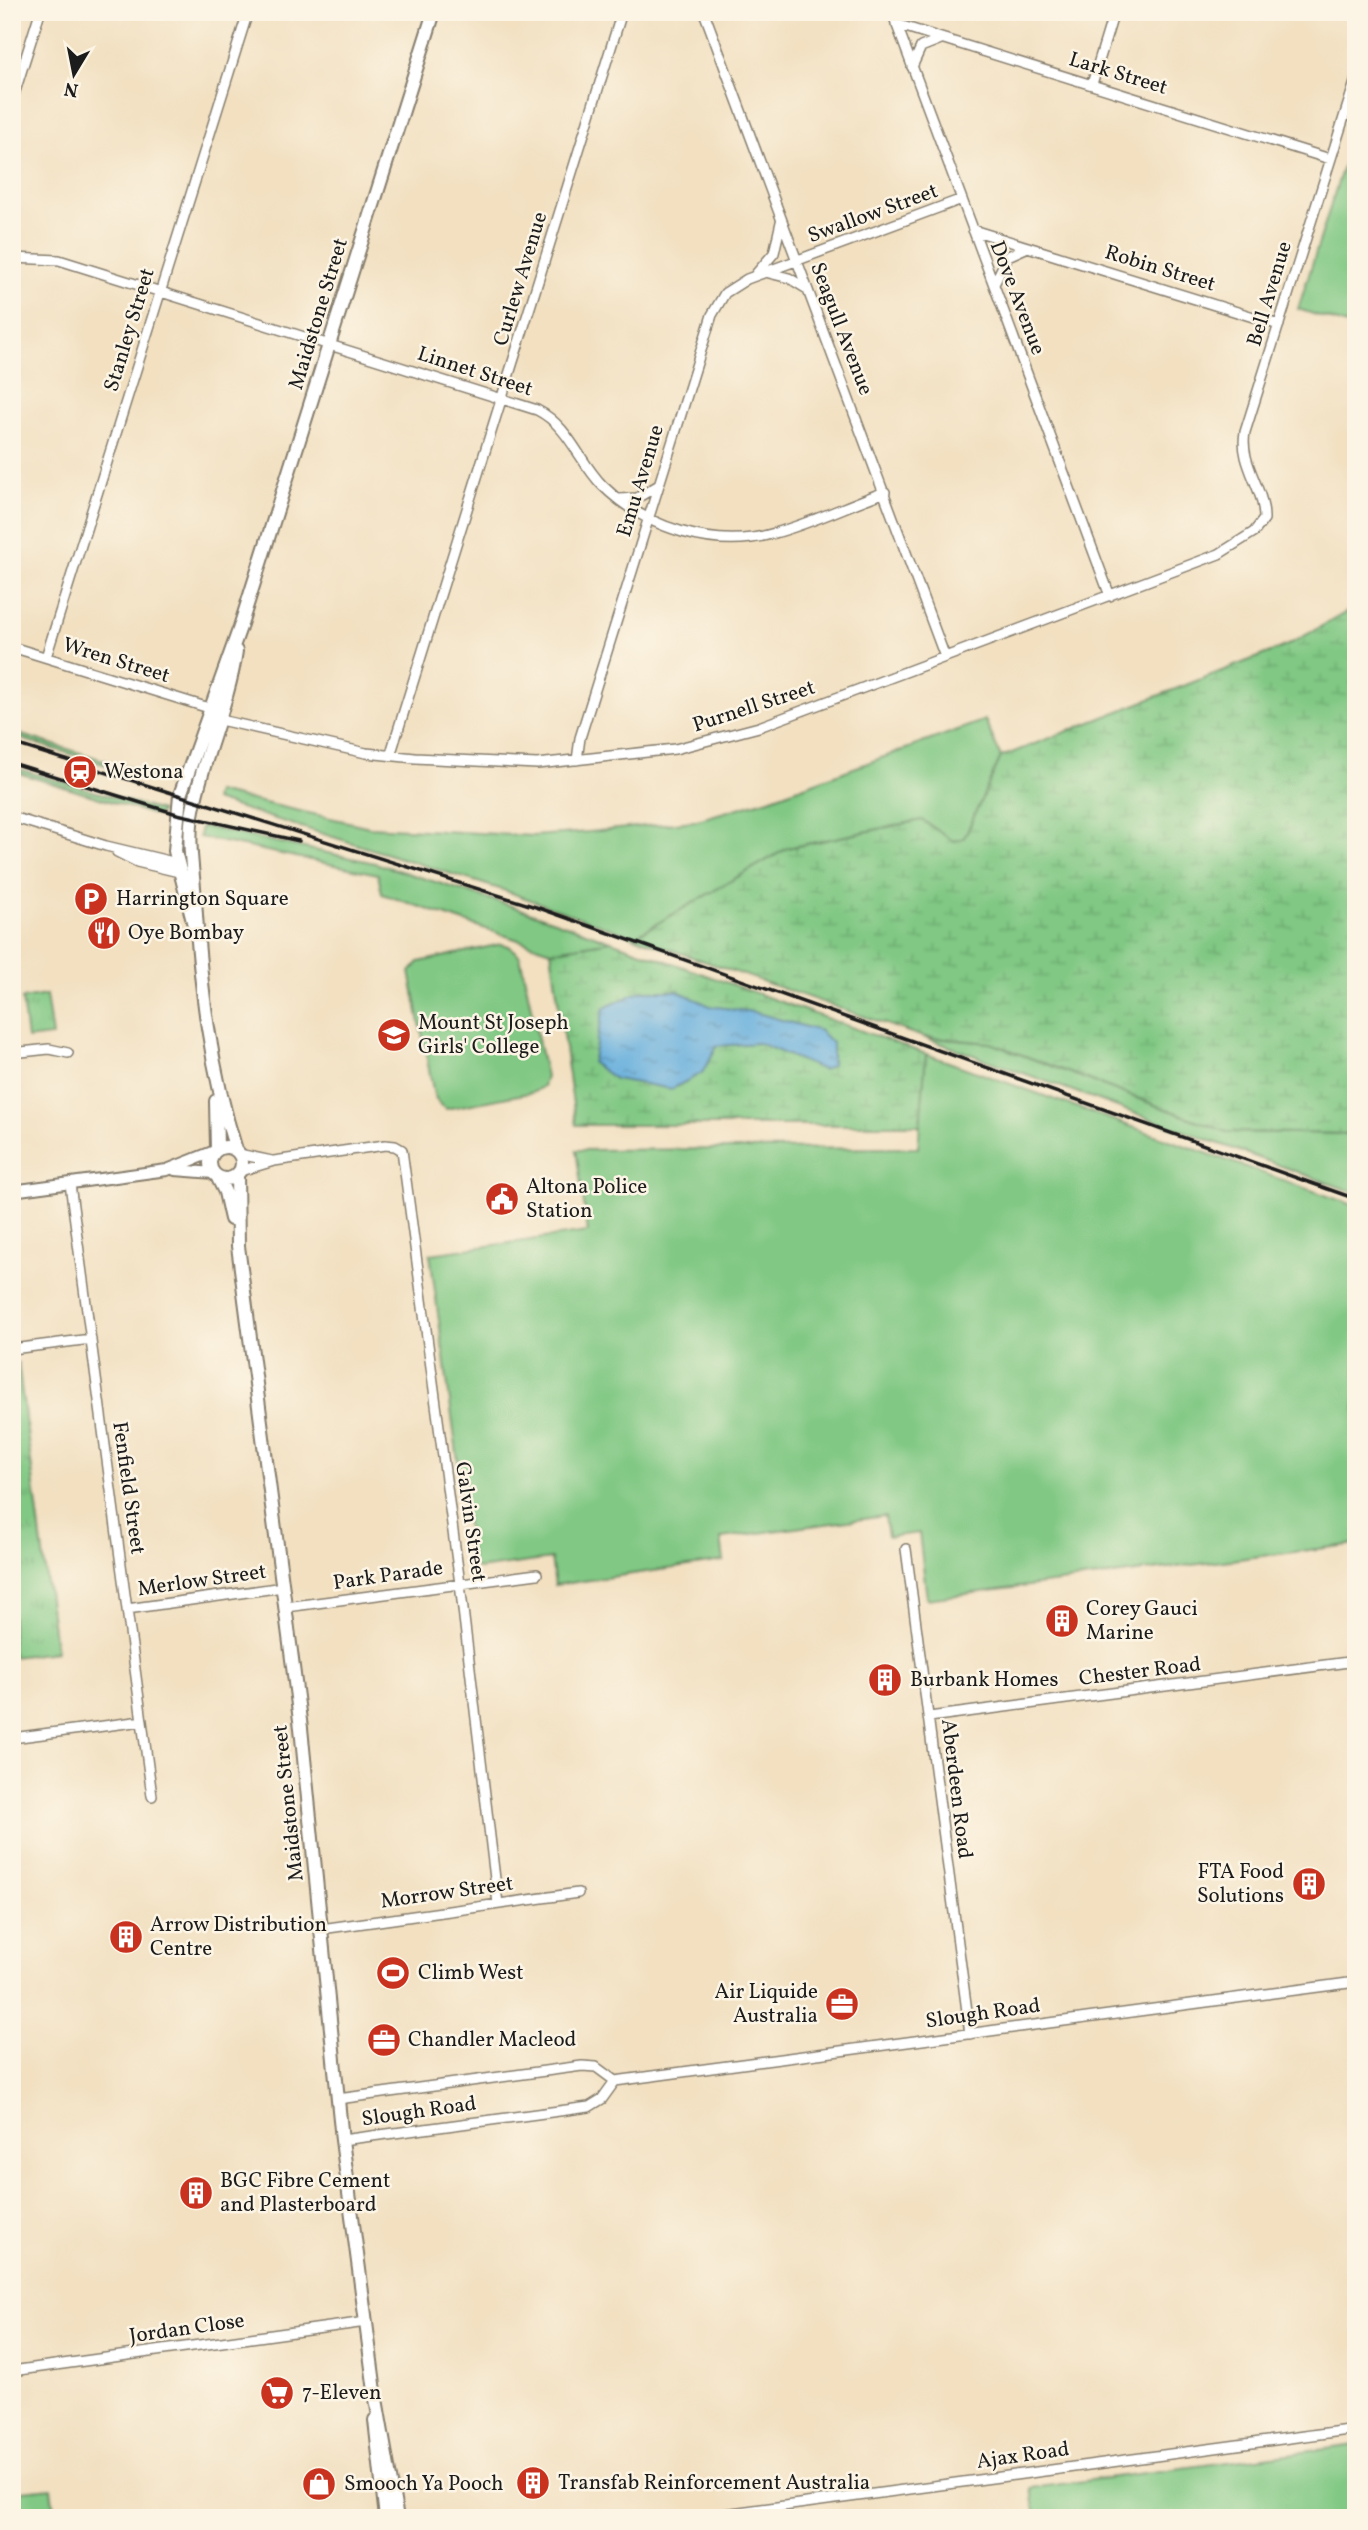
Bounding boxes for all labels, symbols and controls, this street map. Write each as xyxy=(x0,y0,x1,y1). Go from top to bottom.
north arrow xyxy=(38,38,108,108)
street label: Lark Street xyxy=(1065,45,1171,103)
text: N xyxy=(62,75,80,103)
street label: Swallow Street xyxy=(804,177,942,251)
street label: Curlew Avenue xyxy=(487,208,555,350)
street label: Maidstone Street xyxy=(282,235,356,393)
street label: Dove Avenue xyxy=(982,237,1052,359)
street label: Robin Street xyxy=(1101,238,1219,300)
street label: Bell Avenue xyxy=(1240,238,1300,350)
street label: Seagull Avenue xyxy=(802,258,880,400)
street label: Stanley Street xyxy=(97,265,163,395)
street label: Linnet Street xyxy=(414,340,536,404)
street label: Emu Avenue xyxy=(610,421,672,541)
street label: Wren Street xyxy=(59,631,173,691)
street label: Purnell Street xyxy=(689,674,819,740)
station icon: Westona xyxy=(61,753,99,791)
place label: Westona xyxy=(104,758,184,787)
parking icon: Harrington Square xyxy=(72,880,110,918)
place label: Harrington Square xyxy=(116,885,289,914)
restaurant icon: Oye Bombay xyxy=(85,914,123,952)
place label: Oye Bombay xyxy=(128,919,245,948)
place label: Mount St Joseph Girls' College xyxy=(418,1009,569,1062)
school or university icon: Mount St Joseph Girls' College xyxy=(375,1016,413,1054)
place label: Altona Police Station xyxy=(526,1173,647,1226)
public building icon: Altona Police Station xyxy=(483,1180,521,1218)
street label: Fenfield Street xyxy=(104,1420,152,1556)
street label: Galvin Street xyxy=(447,1460,493,1584)
street label: Park Parade xyxy=(331,1554,445,1598)
street label: Merlow Street xyxy=(136,1558,268,1604)
place label: Corey Gauci Marine xyxy=(1086,1595,1198,1648)
building icon: Corey Gauci Marine xyxy=(1043,1602,1081,1640)
street label: Chester Road xyxy=(1077,1650,1203,1694)
building icon: Burbank Homes xyxy=(866,1661,904,1699)
place label: Burbank Homes xyxy=(910,1666,1058,1695)
street label: Aberdeen Road xyxy=(933,1717,979,1861)
street label: Maidstone Street xyxy=(266,1723,312,1883)
place label: FTA Food Solutions xyxy=(1197,1858,1284,1911)
building icon: FTA Food Solutions xyxy=(1290,1865,1328,1903)
street label: Morrow Street xyxy=(379,1869,515,1917)
place label: Arrow Distribution Centre xyxy=(150,1911,327,1964)
building icon: Arrow Distribution Centre xyxy=(107,1918,145,1956)
sports icon: Climb West xyxy=(374,1954,412,1992)
place label: Climb West xyxy=(418,1959,524,1988)
place label: Air Liquide Australia xyxy=(714,1978,818,2031)
office icon: Air Liquide Australia xyxy=(823,1985,861,2023)
street label: Slough Road xyxy=(924,1992,1042,2036)
office icon: Chandler Macleod xyxy=(365,2021,403,2059)
place label: Chandler Macleod xyxy=(408,2026,576,2055)
street label: Slough Road xyxy=(360,2090,478,2134)
place label: BGC Fibre Cement and Plasterboard xyxy=(220,2167,390,2220)
building icon: BGC Fibre Cement and Plasterboard xyxy=(177,2174,215,2212)
street label: Jordan Close xyxy=(128,2307,247,2351)
supermarket icon: 7-Eleven xyxy=(258,2374,296,2412)
place label: 7-Eleven xyxy=(302,2379,382,2408)
street label: Ajax Road xyxy=(975,2435,1071,2477)
building icon: Transfab Reinforcement Australia xyxy=(514,2464,552,2502)
shop icon: Smooch Ya Pooch xyxy=(300,2465,338,2503)
place label: Transfab Reinforcement Australia xyxy=(558,2469,870,2498)
place label: Smooch Ya Pooch xyxy=(344,2470,504,2499)

